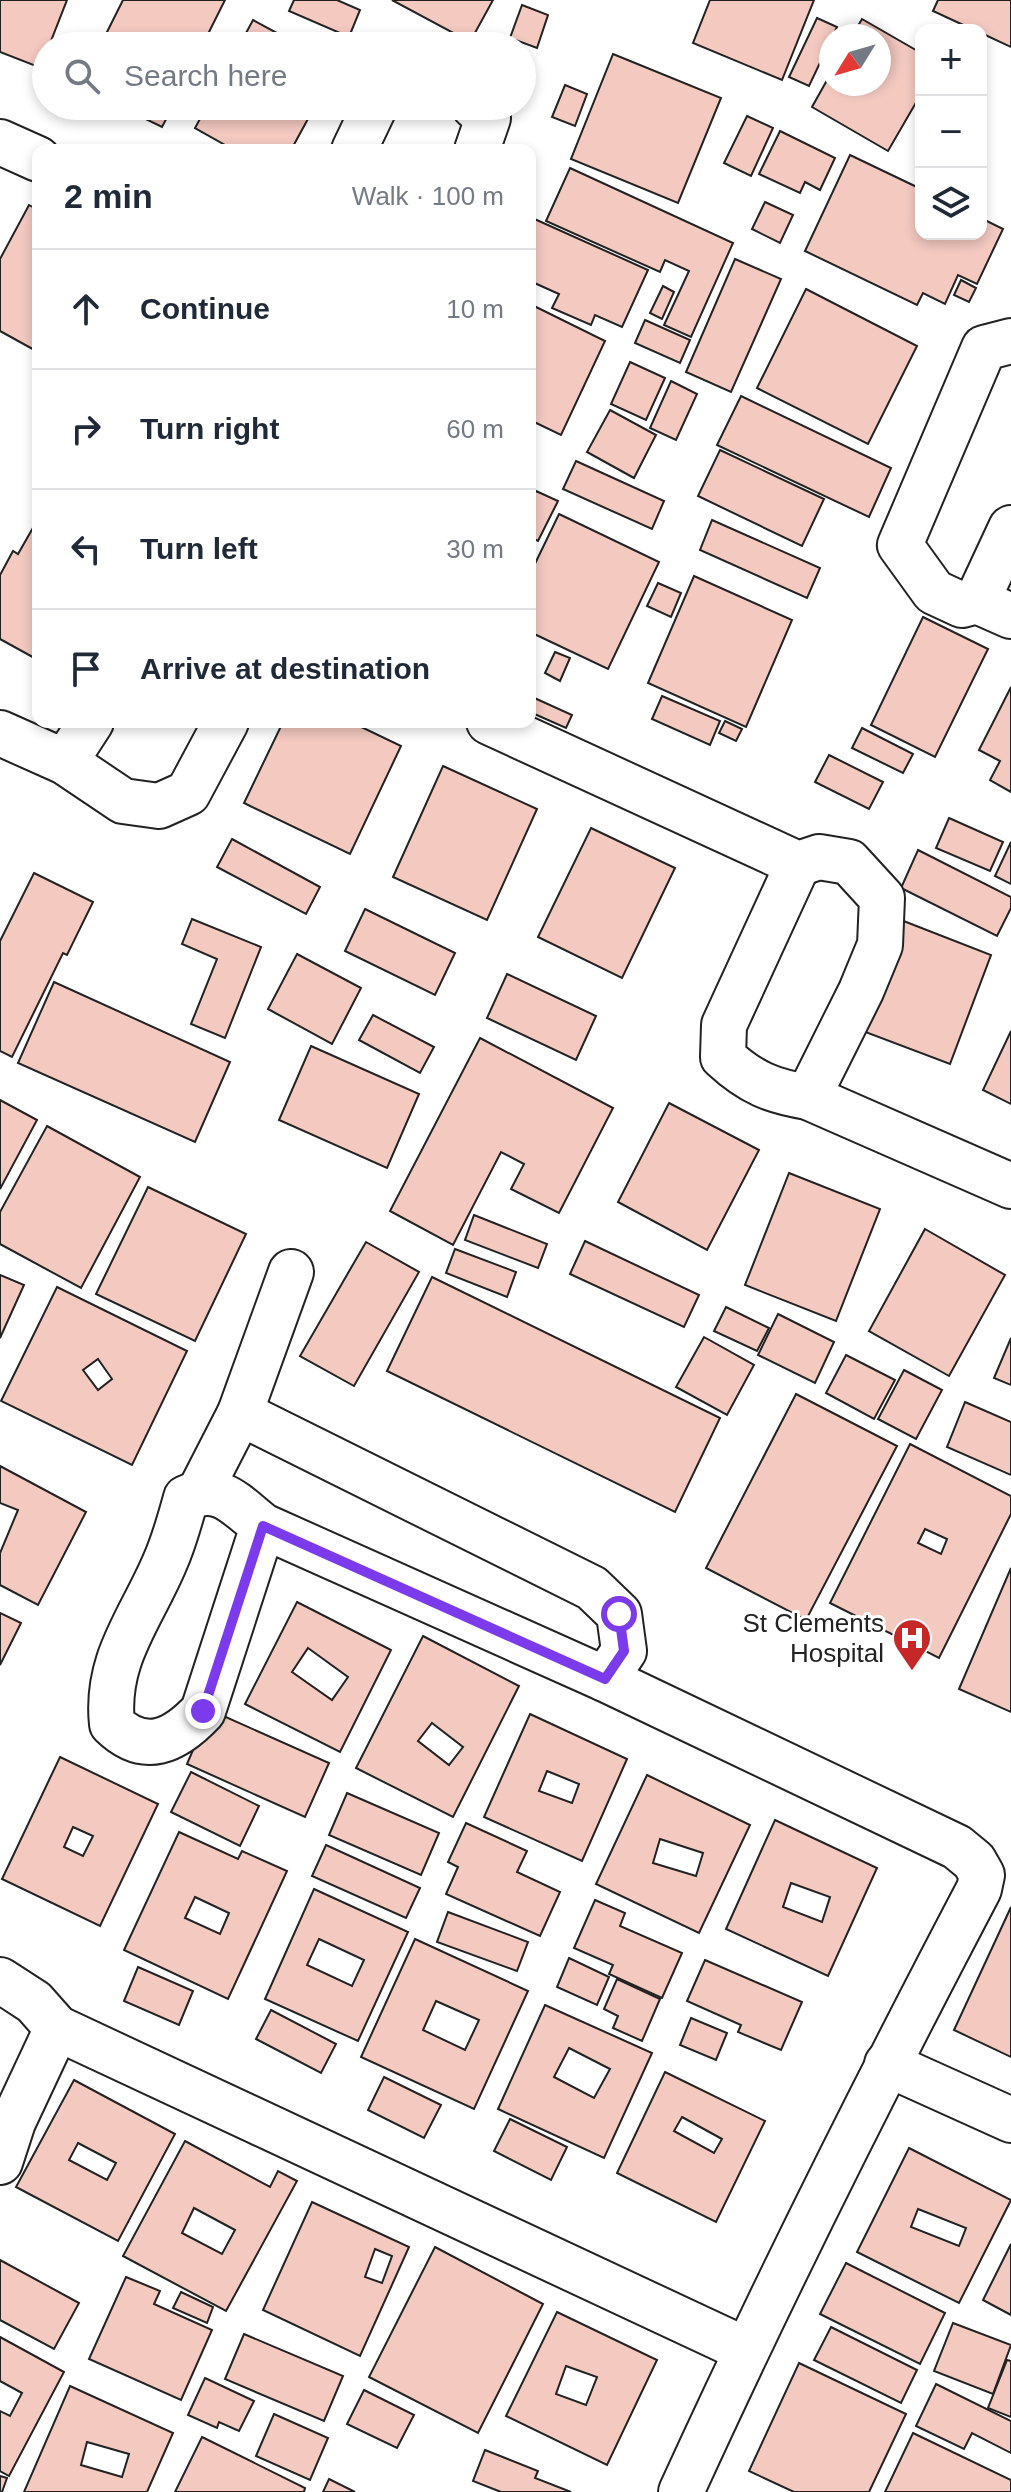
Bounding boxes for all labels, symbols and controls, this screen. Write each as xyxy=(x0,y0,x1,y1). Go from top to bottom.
north arrow xyxy=(819,24,891,96)
map controls xyxy=(915,24,987,240)
button: + xyxy=(915,24,987,96)
search box xyxy=(32,32,536,120)
icon: search xyxy=(60,54,104,98)
text: Search here xyxy=(124,59,287,92)
button: − xyxy=(915,96,987,168)
button: layers xyxy=(915,168,987,240)
text: 2 min xyxy=(64,177,153,215)
text: Walk · 100 m xyxy=(352,181,504,211)
icon: ahead xyxy=(64,287,108,331)
text: Continue xyxy=(140,292,270,325)
text: 10 m xyxy=(446,294,504,324)
icon: right xyxy=(64,407,108,451)
text: Turn right xyxy=(140,412,279,445)
text: 60 m xyxy=(446,414,504,444)
icon: left xyxy=(64,527,108,571)
text: Turn left xyxy=(140,532,258,565)
text: 30 m xyxy=(446,534,504,564)
icon: arrive xyxy=(64,647,108,691)
text: Arrive at destination xyxy=(140,652,430,685)
route start xyxy=(601,1596,637,1632)
place label: St Clements Hospital xyxy=(742,1608,884,1668)
hospital icon: St Clements Hospital xyxy=(891,1617,933,1672)
route end xyxy=(185,1693,221,1729)

